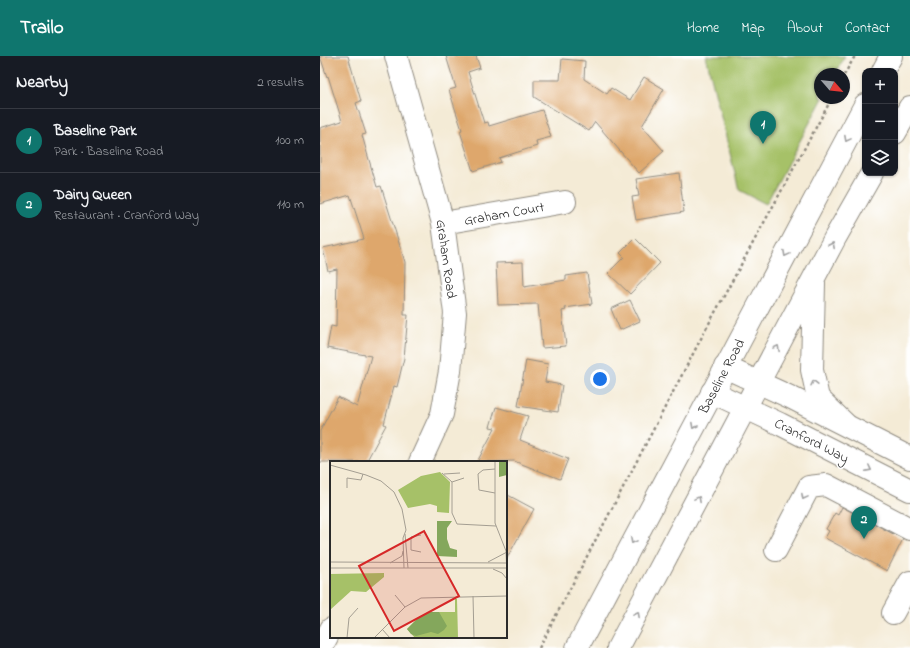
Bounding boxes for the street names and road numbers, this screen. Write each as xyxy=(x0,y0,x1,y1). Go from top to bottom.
street label: Graham Court xyxy=(462,197,546,232)
street label: Graham Road xyxy=(430,218,461,300)
street label: Baseline Road xyxy=(693,335,751,419)
street label: Cranford Way xyxy=(770,414,853,470)

